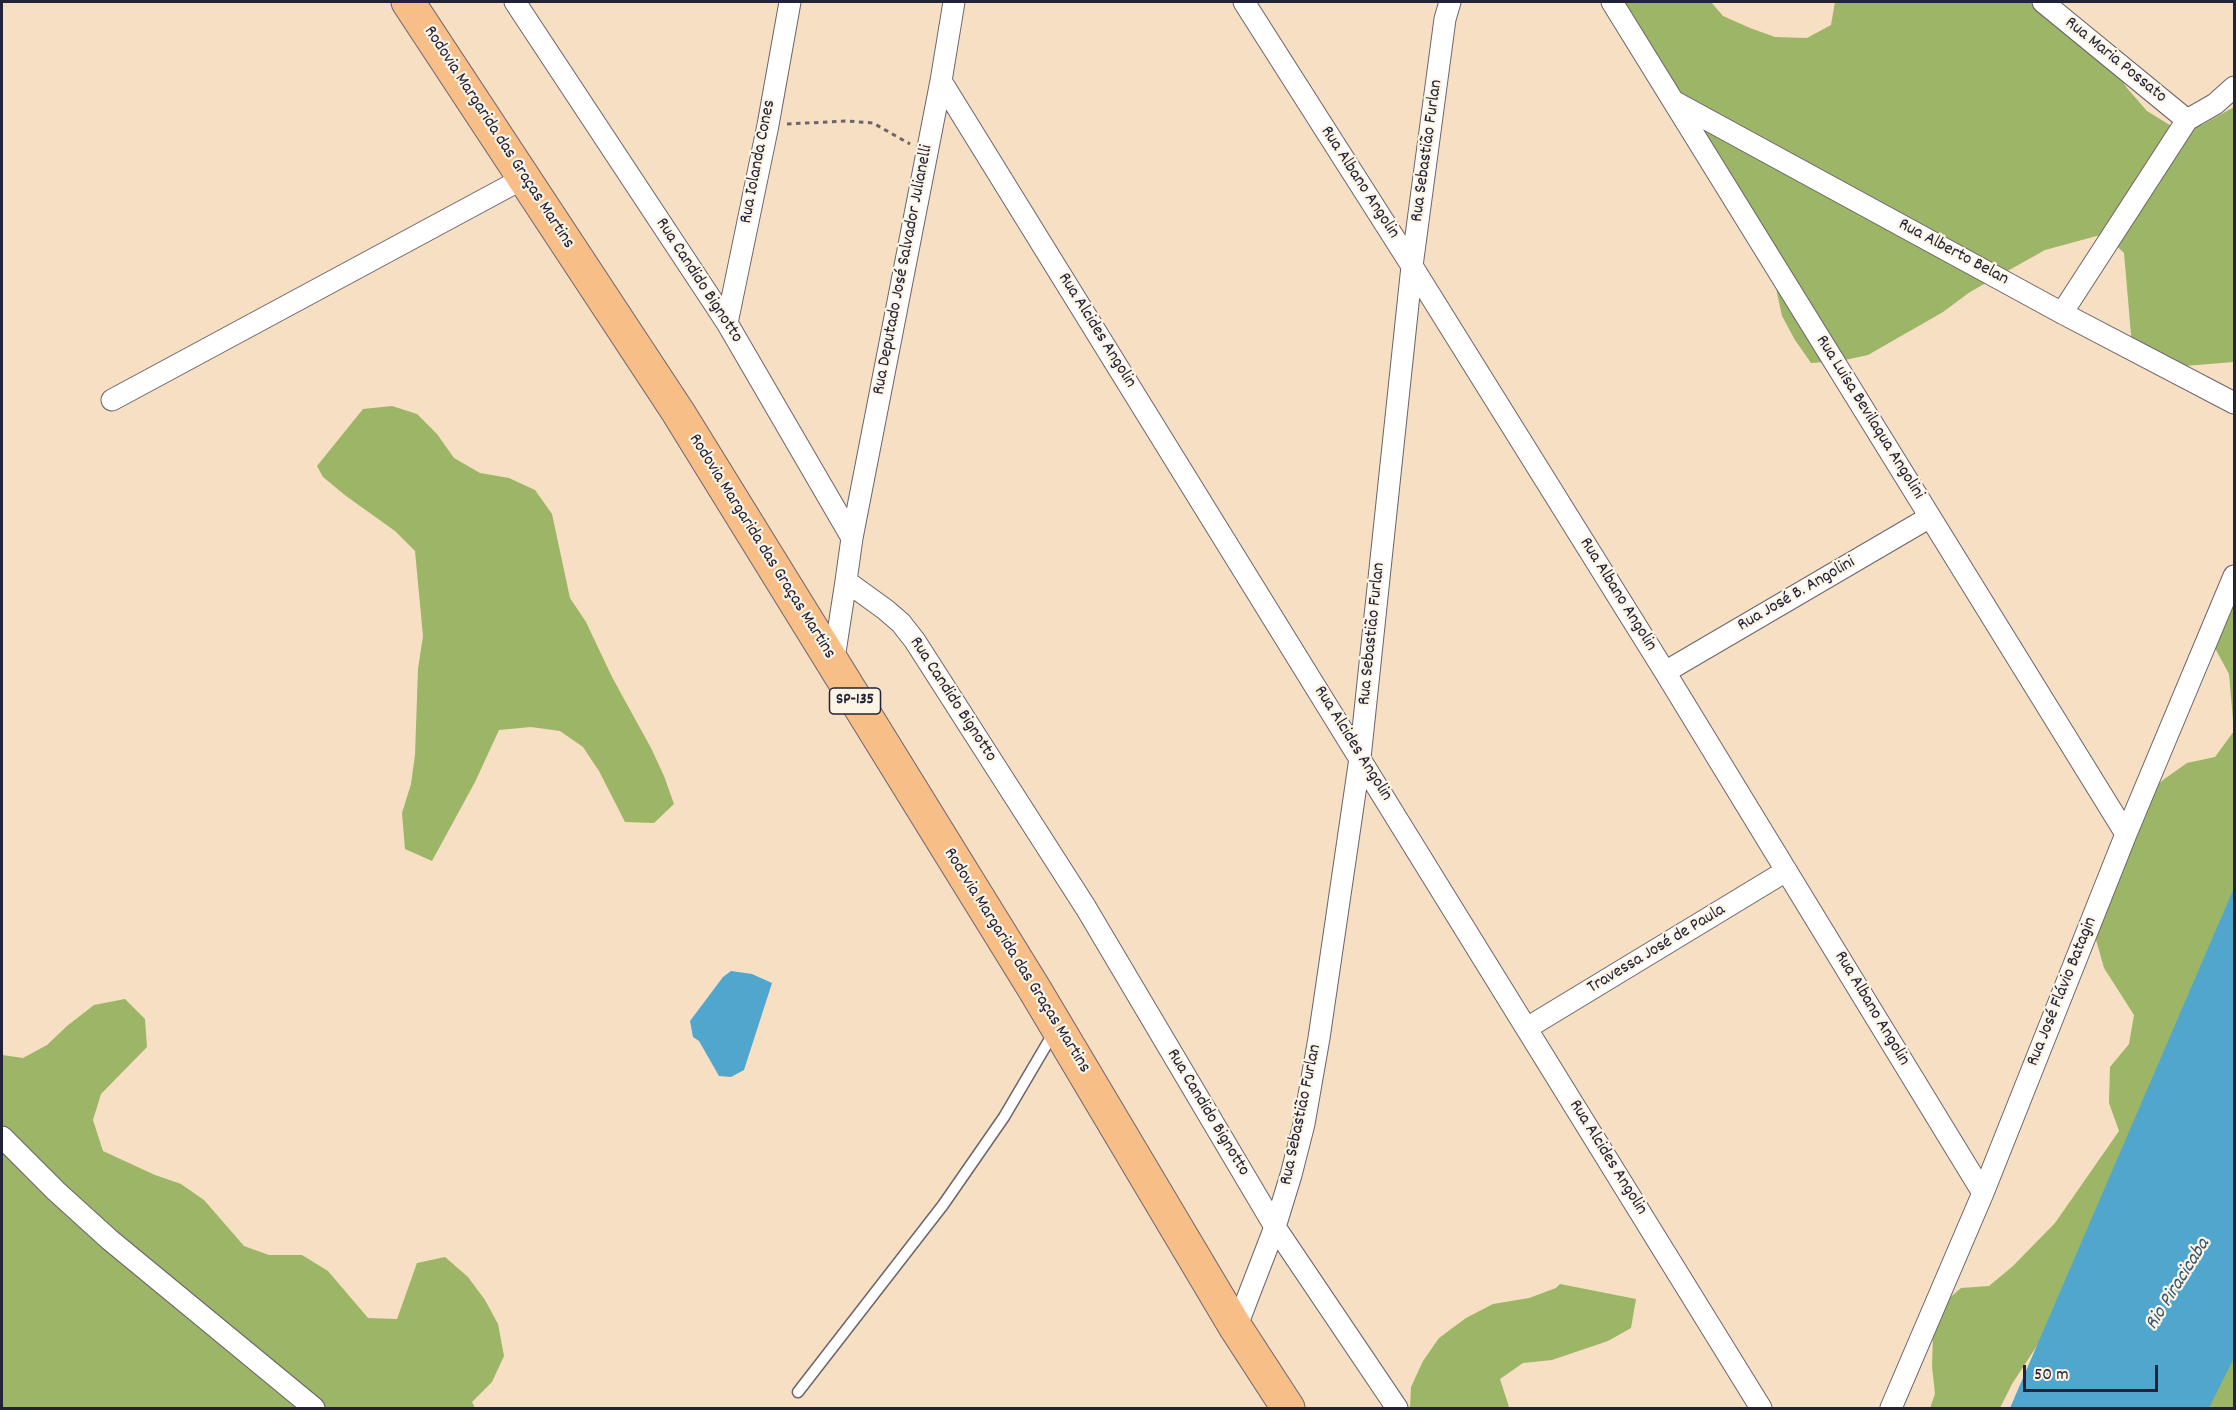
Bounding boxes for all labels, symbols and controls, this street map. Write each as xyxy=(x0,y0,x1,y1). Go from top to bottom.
street label: Rua Maria Possato xyxy=(2060,13,2170,109)
street label: Rodovia Margarida das Graças Martins xyxy=(418,23,578,253)
street label: Rua Sebastião Furlan xyxy=(1407,79,1449,223)
street label: Rua Iolanda Cones xyxy=(736,98,782,226)
street label: Rua Albano Angolin xyxy=(1315,123,1403,243)
street label: Rua Deputado José Salvador Julianelli xyxy=(869,143,939,397)
street label: Rua Candido Bignotto xyxy=(650,215,746,347)
street label: Rua Alberto Belan xyxy=(1894,215,2012,291)
street label: Rua Alcides Angolin xyxy=(1052,269,1140,393)
street label: Rua Luisa Bevilaqua Angolini xyxy=(1810,332,1928,504)
street label: Rodovia Margarida das Graças Martins xyxy=(683,431,839,663)
street label: Rua Albano Angolin xyxy=(1573,534,1661,656)
street label: Rua José B. Angolini xyxy=(1734,553,1860,637)
street label: Rua Sebastião Furlan xyxy=(1355,562,1391,706)
street label: Rua Candido Bignotto xyxy=(904,634,1000,766)
street label: Rua Alcides Angolin xyxy=(1308,682,1396,806)
road number: SP-135 xyxy=(830,688,880,714)
street label: Rodovia Margarida das Graças Martins xyxy=(938,845,1094,1077)
street label: Travessa José de Paula xyxy=(1584,900,1730,1000)
street label: Rua José Flávio Batagin xyxy=(2023,914,2103,1070)
street label: Rua Albano Angolin xyxy=(1828,948,1914,1070)
street label: Rua Sebastião Furlan xyxy=(1277,1043,1327,1187)
street label: Rua Candido Bignotto xyxy=(1161,1046,1253,1180)
street label: Rua Alcides Angolin xyxy=(1563,1096,1651,1220)
water label: Rio Piracicaba xyxy=(2141,1235,2217,1335)
scale bar xyxy=(2026,1353,2161,1391)
text: 50 m xyxy=(2034,1363,2069,1388)

